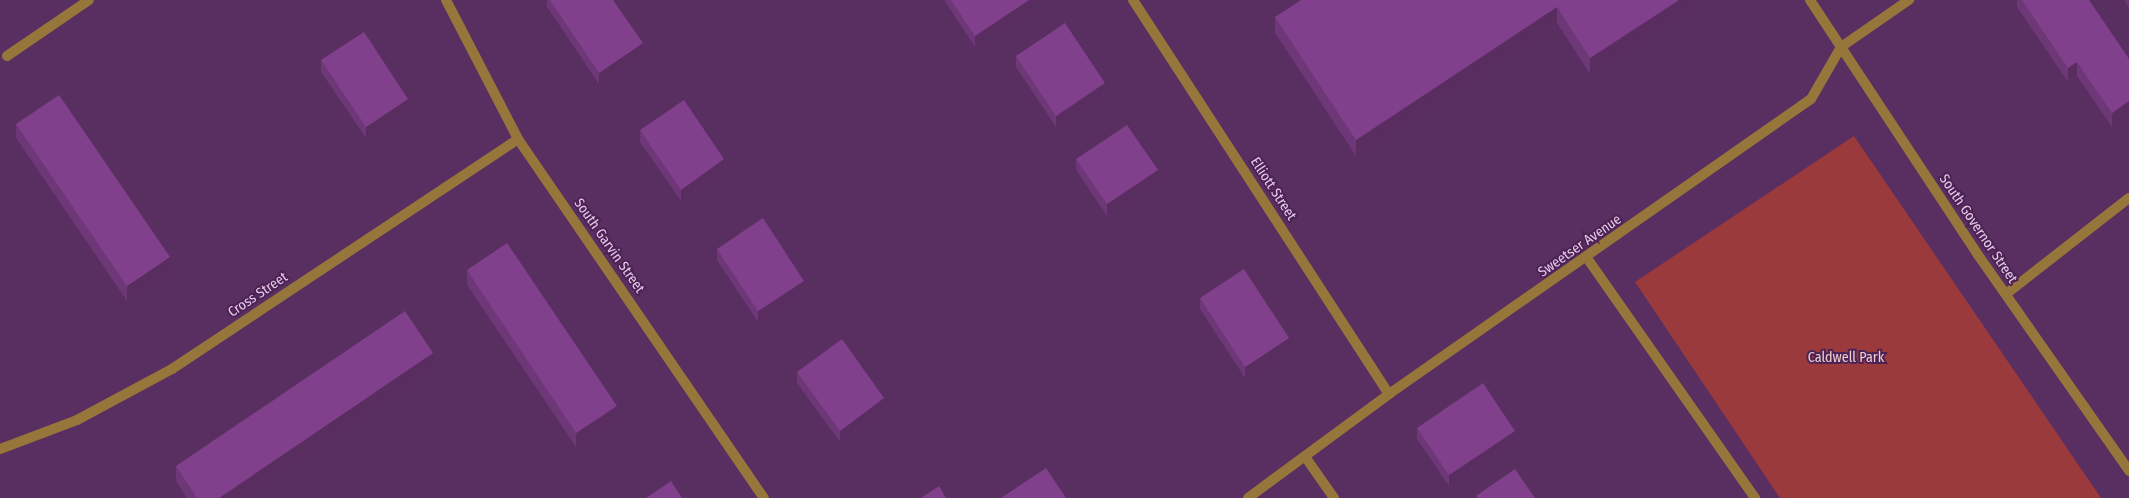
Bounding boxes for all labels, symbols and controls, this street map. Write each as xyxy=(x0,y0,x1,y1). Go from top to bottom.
street label: Elliott Street xyxy=(1246,154,1300,224)
street label: South Governor Street xyxy=(1935,171,2021,287)
street label: South Garvin Street xyxy=(570,196,648,296)
street label: Sweetser Avenue xyxy=(1535,211,1625,281)
street label: Cross Street xyxy=(225,269,291,321)
park label: Caldwell Park xyxy=(1808,350,1884,366)

